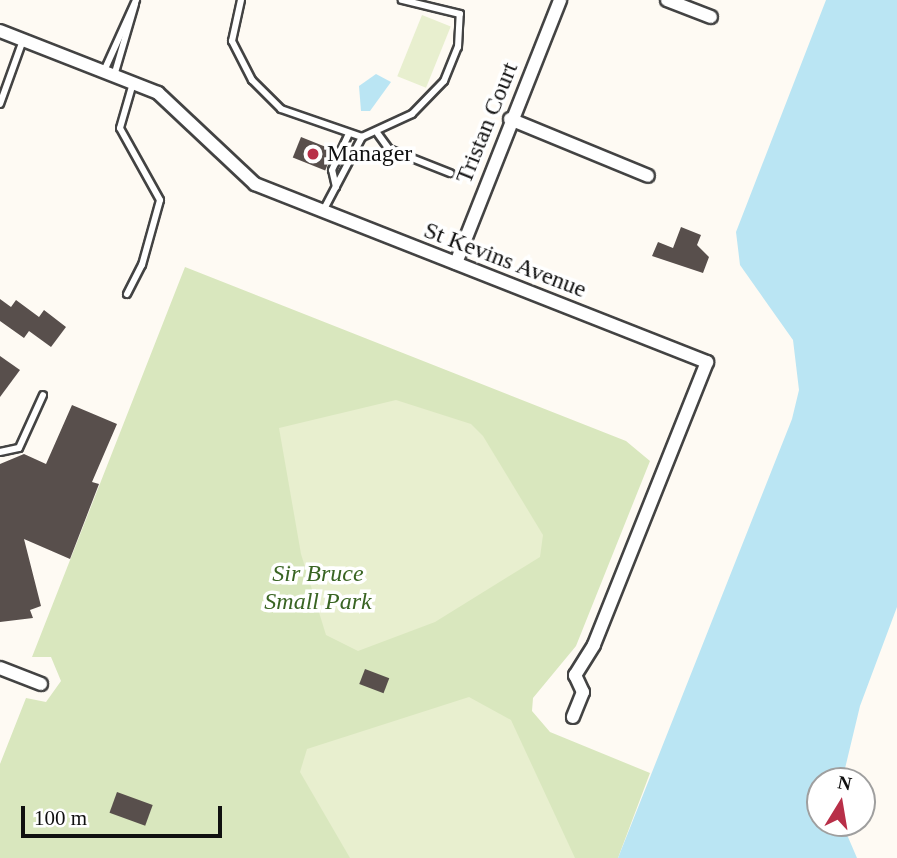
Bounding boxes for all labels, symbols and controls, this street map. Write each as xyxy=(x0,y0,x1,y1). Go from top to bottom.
street label: Tristan Court xyxy=(450,58,524,188)
place label: Manager xyxy=(327,140,412,168)
marker: Manager xyxy=(305,146,321,162)
street label: St Kevins Avenue xyxy=(419,216,591,304)
park label: Sir Bruce Small Park xyxy=(264,560,372,616)
north arrow xyxy=(806,767,876,837)
text: N xyxy=(836,771,853,794)
scale bar xyxy=(24,792,226,836)
text: 100 m xyxy=(34,806,87,830)

